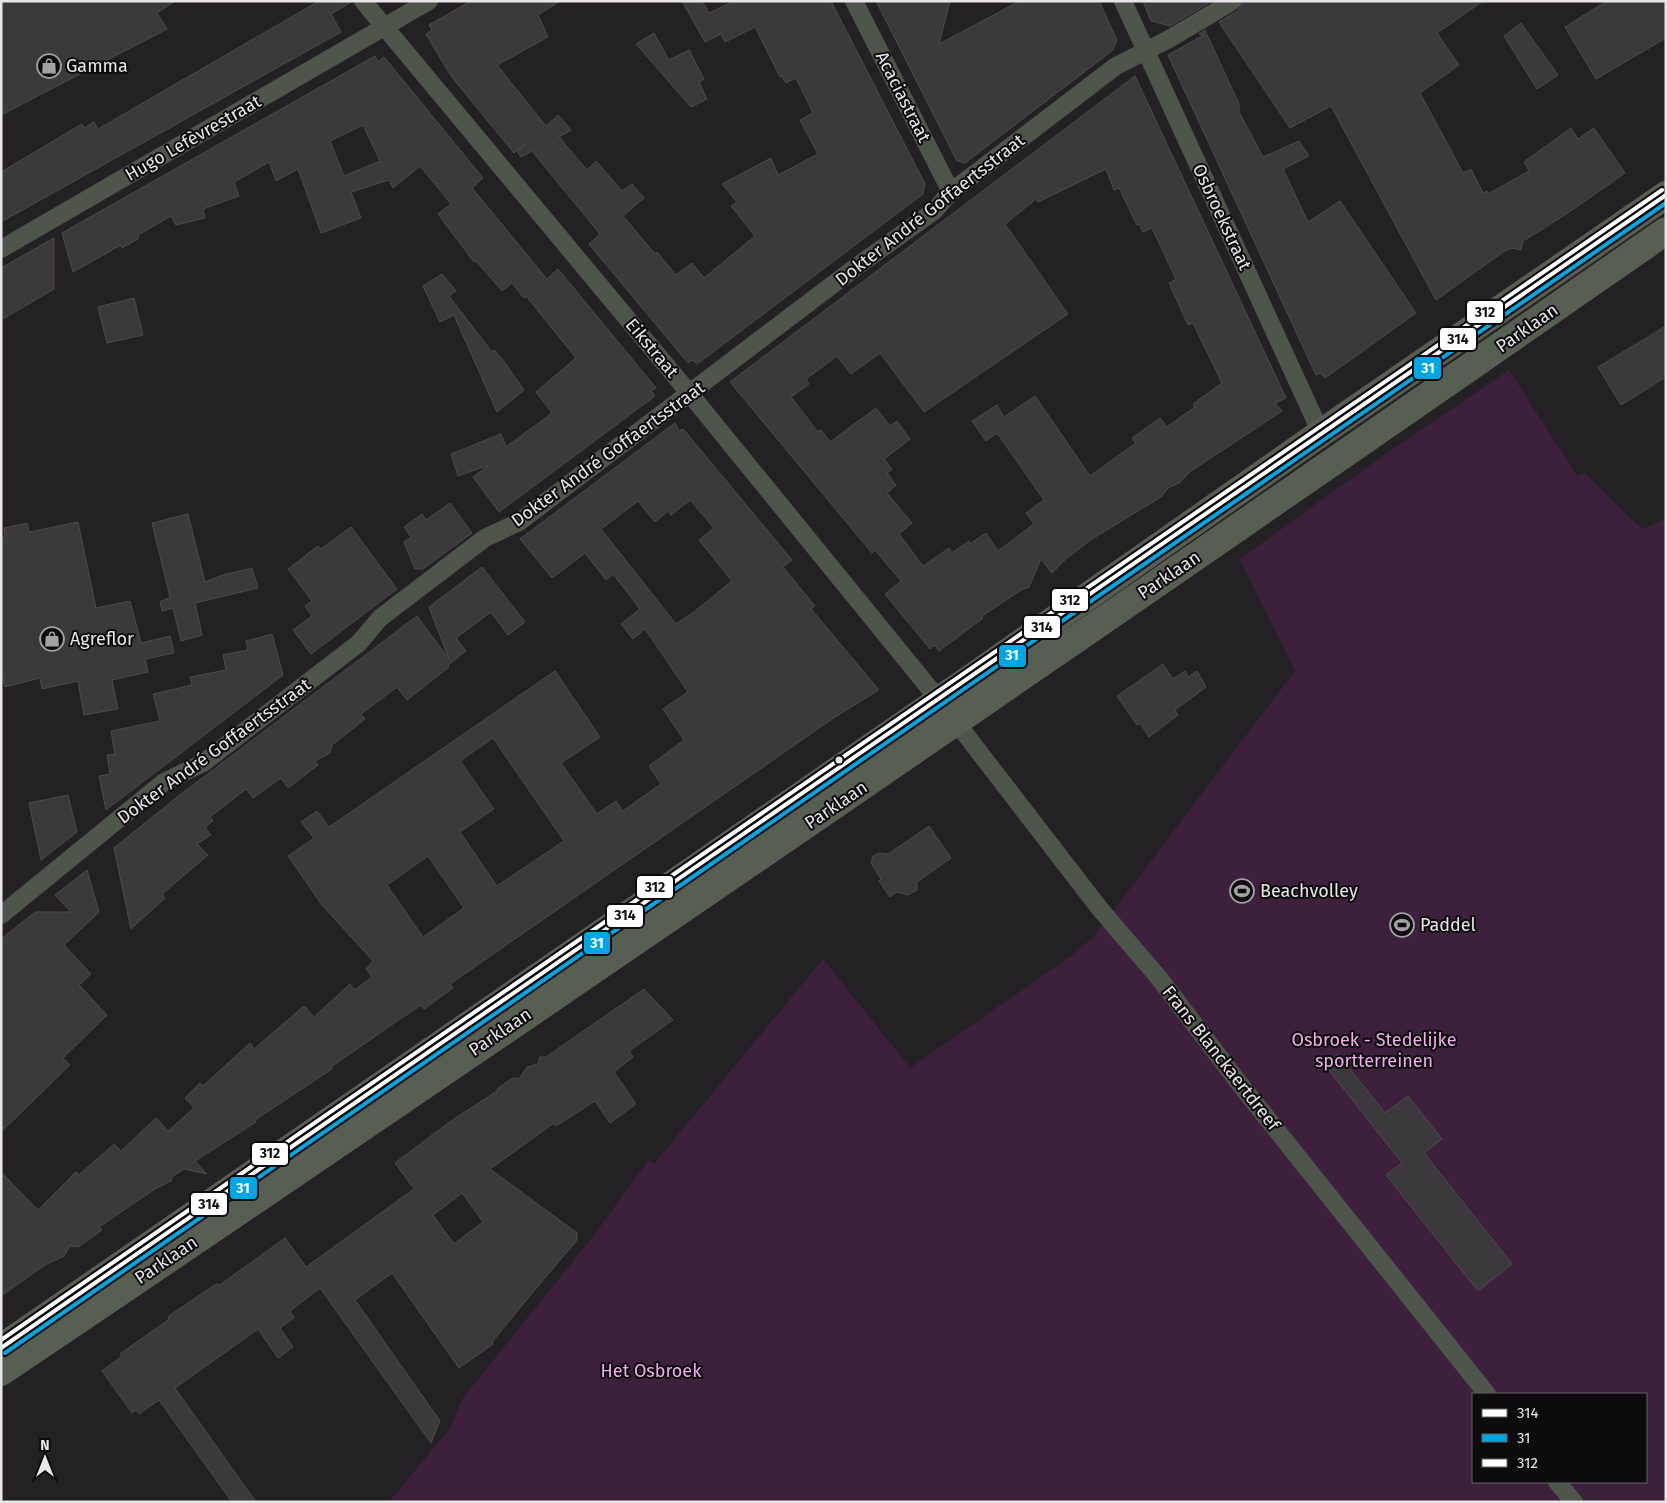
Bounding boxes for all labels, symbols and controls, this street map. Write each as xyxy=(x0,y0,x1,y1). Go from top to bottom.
street label: Acaciastraat xyxy=(871,48,936,147)
shop icon: Gamma xyxy=(36,53,62,79)
place label: Gamma xyxy=(66,55,128,77)
street label: Hugo Lefèvrestraat xyxy=(121,90,265,186)
street label: Dokter André Goffaertsstraat xyxy=(831,129,1029,291)
street label: Osbroekstraat xyxy=(1188,160,1256,274)
street label: Parklaan xyxy=(1492,299,1562,357)
line badge: 312 xyxy=(1466,300,1504,324)
text: 312 xyxy=(1474,304,1495,321)
street label: Eikstraat xyxy=(621,314,684,383)
line badge: 314 xyxy=(1439,327,1477,351)
text: 314 xyxy=(1446,331,1469,348)
line badge: 31 xyxy=(1413,356,1442,380)
text: 31 xyxy=(1420,360,1435,377)
street label: Dokter André Goffaertsstraat xyxy=(507,376,709,532)
street label: Parklaan xyxy=(1134,546,1204,604)
line badge: 312 xyxy=(1051,588,1089,612)
text: 312 xyxy=(1059,592,1080,609)
line badge: 314 xyxy=(1023,615,1061,639)
text: 314 xyxy=(1030,619,1053,636)
shop icon: Agreflor xyxy=(39,626,65,652)
place label: Agreflor xyxy=(70,628,134,650)
line badge: 31 xyxy=(998,644,1027,668)
text: 31 xyxy=(1004,647,1019,664)
street label: Dokter André Goffaertsstraat xyxy=(113,673,315,829)
unlabelled marker xyxy=(834,755,844,765)
street label: Parklaan xyxy=(801,776,871,834)
line badge: 312 xyxy=(636,875,674,899)
sports icon: Beachvolley xyxy=(1229,878,1255,904)
text: 312 xyxy=(644,879,665,896)
place label: Beachvolley xyxy=(1260,880,1358,902)
line badge: 314 xyxy=(606,904,644,928)
text: 314 xyxy=(613,907,636,924)
sports icon: Paddel xyxy=(1389,912,1415,938)
place label: Paddel xyxy=(1420,914,1476,936)
line badge: 31 xyxy=(583,931,611,955)
text: 31 xyxy=(589,935,604,952)
street label: Frans Blanckaertdreef xyxy=(1158,981,1286,1136)
street label: Parklaan xyxy=(465,1003,535,1061)
park label: Osbroek - Stedelijke sportterreinen xyxy=(1292,1029,1456,1072)
line badge: 312 xyxy=(251,1142,289,1166)
text: 312 xyxy=(259,1145,280,1162)
line badge: 31 xyxy=(229,1176,258,1200)
text: 31 xyxy=(235,1180,250,1197)
line badge: 314 xyxy=(190,1192,228,1216)
text: 314 xyxy=(197,1196,220,1213)
street label: Parklaan xyxy=(131,1231,201,1289)
park label: Het Osbroek xyxy=(601,1360,702,1382)
legend xyxy=(1472,1393,1647,1483)
text: 314 xyxy=(1517,1404,1539,1422)
text: 31 xyxy=(1517,1429,1531,1447)
north arrow xyxy=(20,1433,70,1483)
text: N xyxy=(40,1437,50,1454)
text: 312 xyxy=(1517,1454,1538,1472)

